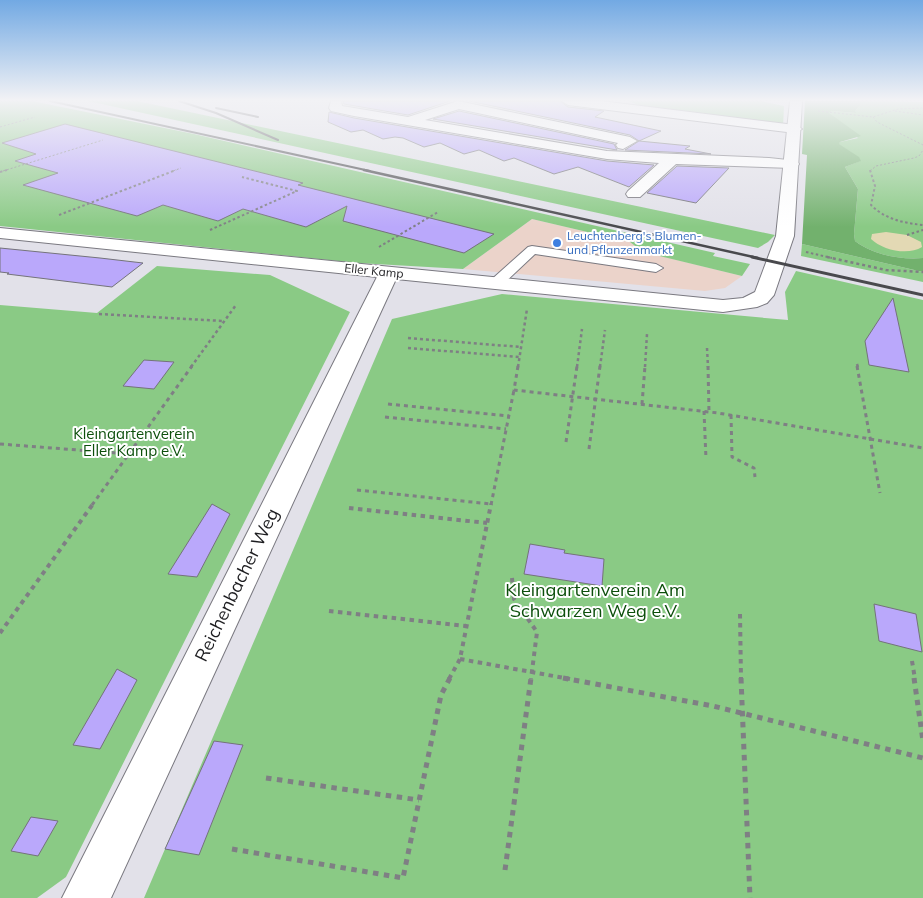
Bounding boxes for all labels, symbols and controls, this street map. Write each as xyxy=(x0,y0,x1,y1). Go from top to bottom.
place label: Leuchtenberg's Blumen- und Pflanzenmarkt xyxy=(567,228,702,257)
marker: Leuchtenberg's Blumen- und Pflanzenmarkt xyxy=(551,237,563,249)
street label: Eller Kamp xyxy=(344,260,404,281)
park label: Kleingartenverein Eller Kamp e.V. xyxy=(73,424,195,460)
street label: Reichenbacher Weg xyxy=(189,504,284,665)
park label: Kleingartenverein Am Schwarzen Weg e.V. xyxy=(505,578,685,622)

